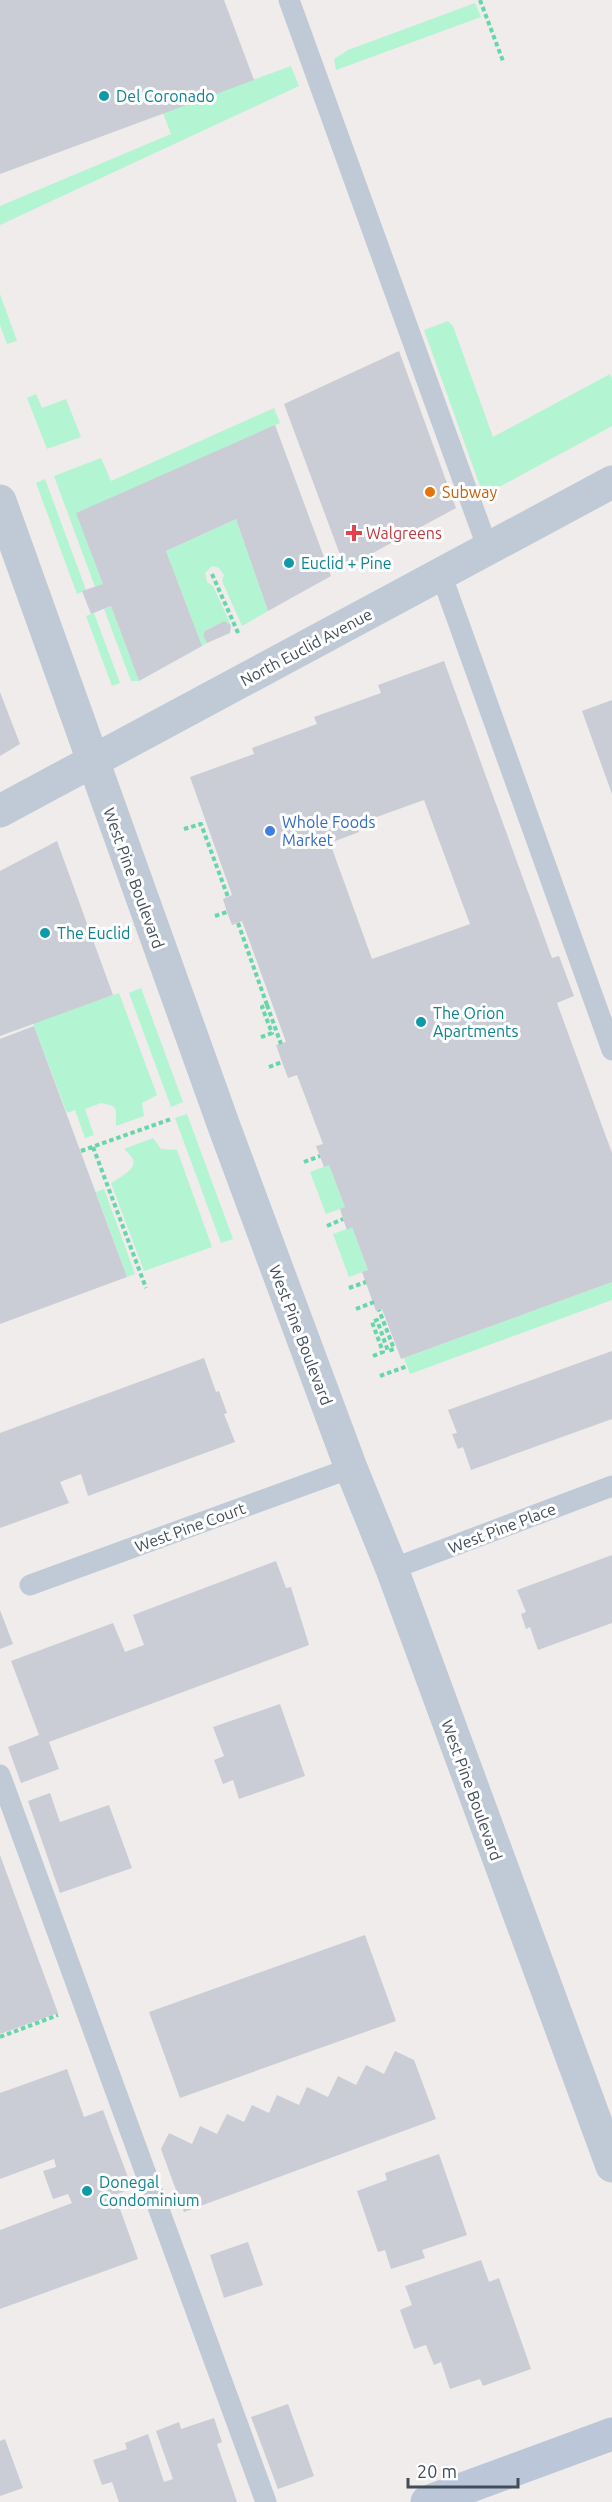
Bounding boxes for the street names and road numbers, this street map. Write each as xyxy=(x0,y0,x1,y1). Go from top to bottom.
street label: North Euclid Avenue xyxy=(237,605,375,689)
street label: West Pine Boulevard xyxy=(100,805,168,951)
street label: West Pine Boulevard xyxy=(266,1262,336,1408)
street label: West Pine Court xyxy=(132,1498,248,1555)
street label: West Pine Place xyxy=(446,1499,558,1557)
street label: West Pine Boulevard xyxy=(438,1717,506,1863)

